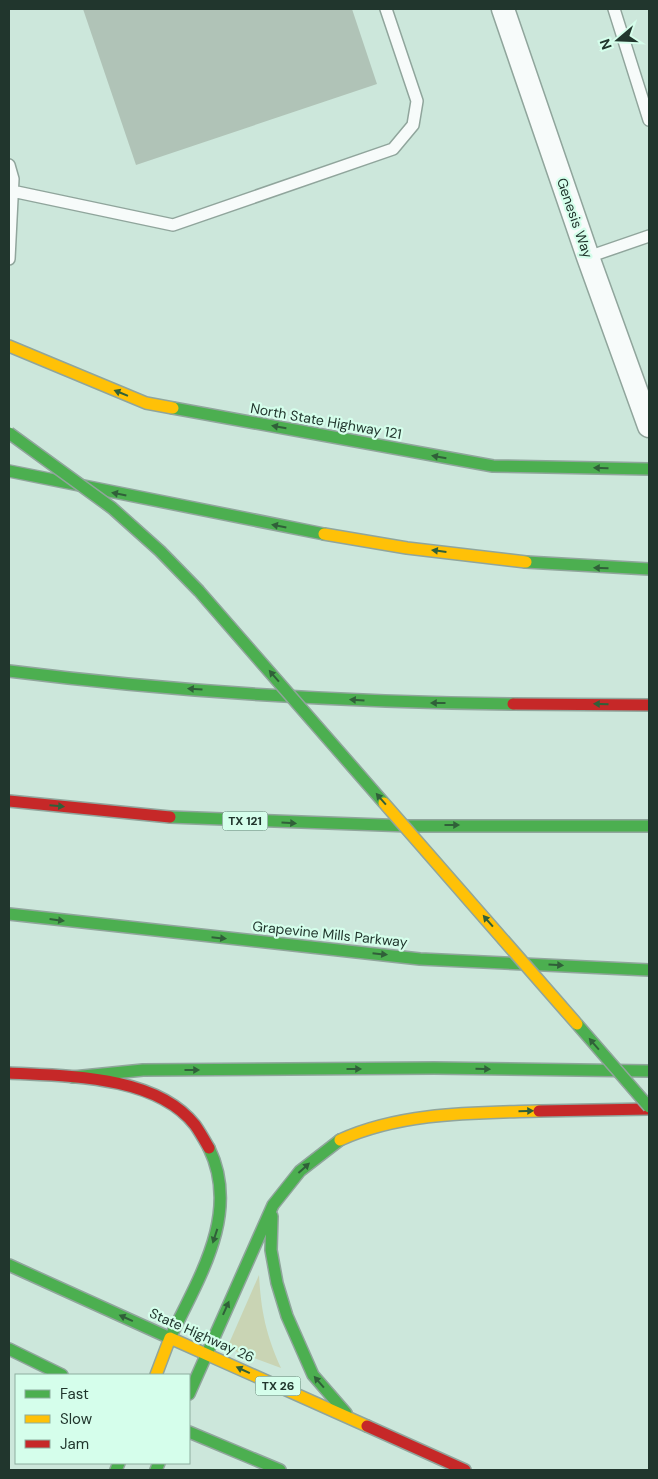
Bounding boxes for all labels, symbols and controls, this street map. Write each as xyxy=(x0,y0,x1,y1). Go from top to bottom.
north arrow xyxy=(593,15,643,65)
text: N xyxy=(596,36,616,52)
street label: Genesis Way xyxy=(553,175,597,261)
one-way arrow xyxy=(114,388,128,396)
street label: North State Highway 121 xyxy=(249,399,403,443)
one-way arrow xyxy=(271,423,287,431)
one-way arrow xyxy=(431,452,447,460)
one-way arrow xyxy=(592,464,608,472)
one-way arrow xyxy=(111,489,127,497)
one-way arrow xyxy=(271,522,286,530)
one-way arrow xyxy=(431,547,447,555)
one-way arrow xyxy=(592,564,608,572)
one-way arrow xyxy=(268,670,279,683)
one-way arrow xyxy=(187,684,203,692)
one-way arrow xyxy=(349,696,365,704)
one-way arrow xyxy=(430,699,446,707)
one-way arrow xyxy=(592,700,608,708)
one-way arrow xyxy=(375,792,386,805)
one-way arrow xyxy=(49,802,65,810)
road number: TX 121 xyxy=(222,811,268,830)
one-way arrow xyxy=(281,819,297,827)
one-way arrow xyxy=(444,821,460,829)
one-way arrow xyxy=(482,915,493,928)
one-way arrow xyxy=(49,916,65,924)
street label: Grapevine Mills Parkway xyxy=(252,917,409,951)
one-way arrow xyxy=(211,934,227,942)
one-way arrow xyxy=(373,951,389,959)
one-way arrow xyxy=(549,962,565,970)
one-way arrow xyxy=(589,1037,600,1050)
one-way arrow xyxy=(346,1065,362,1073)
one-way arrow xyxy=(475,1065,491,1073)
one-way arrow xyxy=(184,1066,200,1074)
one-way arrow xyxy=(518,1107,534,1115)
one-way arrow xyxy=(298,1162,310,1174)
one-way arrow xyxy=(211,1228,218,1243)
one-way arrow xyxy=(222,1301,230,1315)
street label: State Highway 26 xyxy=(147,1304,257,1366)
one-way arrow xyxy=(119,1314,133,1322)
one-way arrow xyxy=(236,1365,250,1373)
legend xyxy=(15,1374,190,1464)
road number: TX 26 xyxy=(256,1376,300,1395)
one-way arrow xyxy=(314,1376,325,1389)
text: Fast xyxy=(60,1384,89,1404)
text: Slow xyxy=(60,1409,93,1429)
text: Jam xyxy=(60,1434,89,1454)

